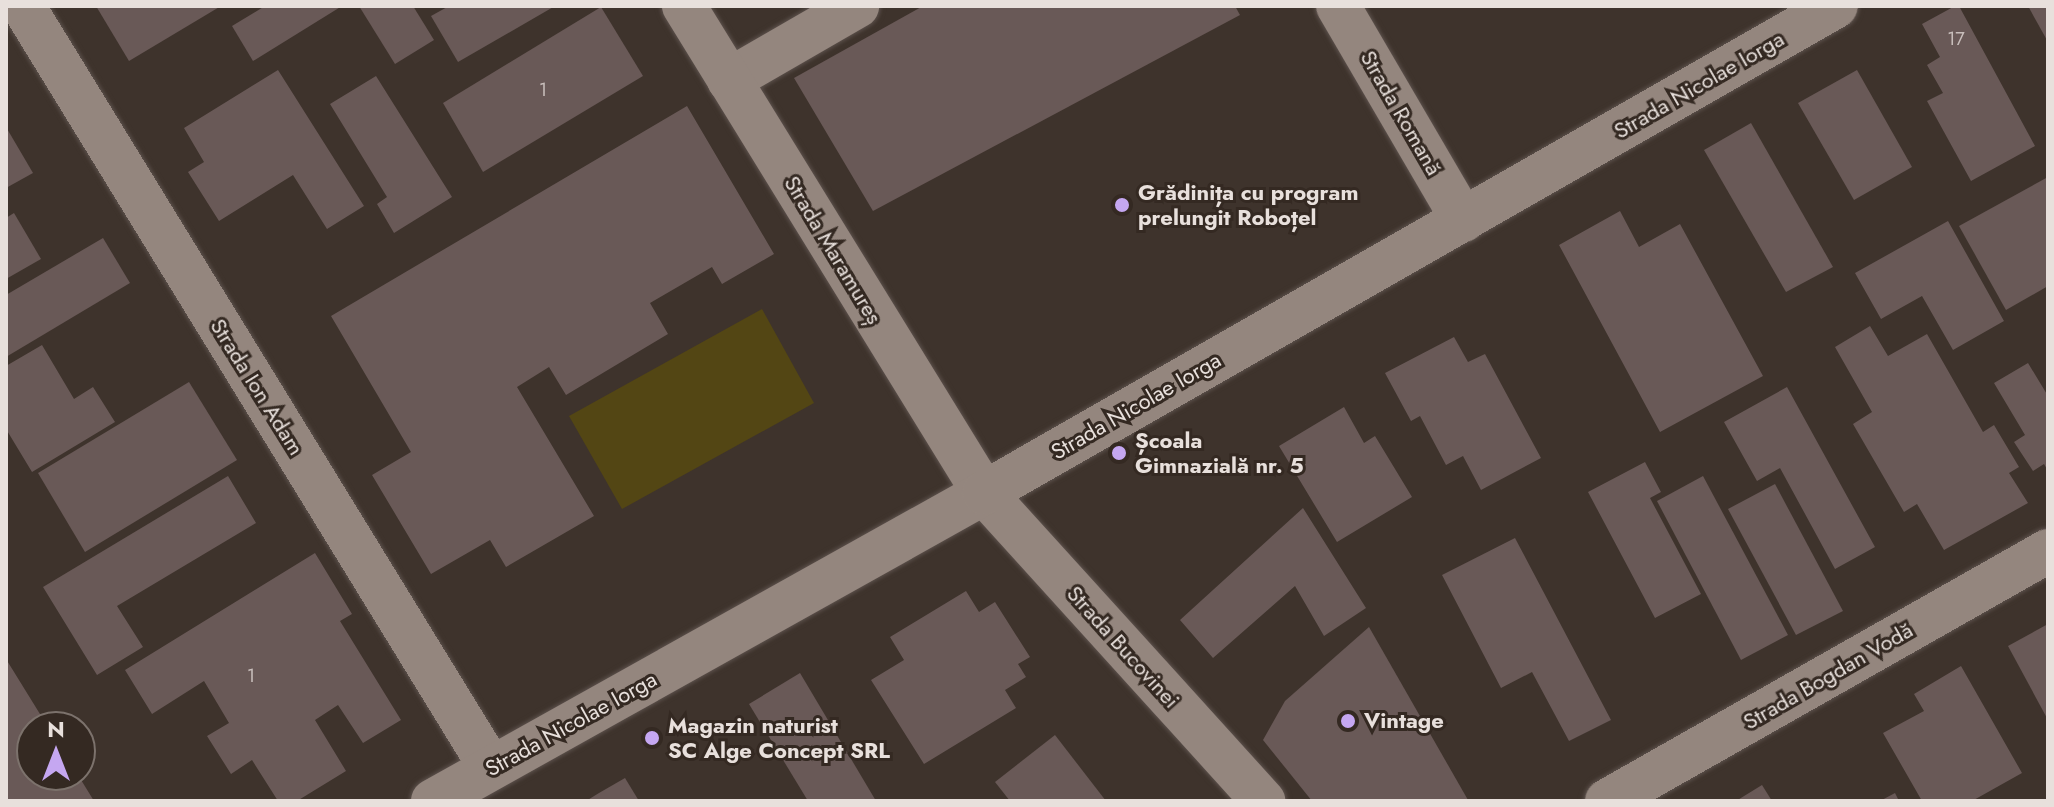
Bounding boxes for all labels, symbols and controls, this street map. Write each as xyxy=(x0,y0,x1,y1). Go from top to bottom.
street label: Strada Nicolae Iorga xyxy=(1609,26,1789,144)
house number: 17 xyxy=(1947,28,1965,50)
street label: Strada Romană xyxy=(1355,46,1447,180)
house number: 1 xyxy=(539,79,547,101)
street label: Strada Maramureș xyxy=(778,171,888,329)
place label: Grădinița cu program prelungit Roboțel xyxy=(1138,179,1358,230)
marker: Grădinița cu program prelungit Roboțel xyxy=(1113,196,1131,214)
street label: Strada Ion Adam xyxy=(205,314,309,460)
street label: Strada Nicolae Iorga xyxy=(1046,347,1226,465)
place label: Școala Gimnazială nr. 5 xyxy=(1135,427,1304,478)
marker: Școala Gimnazială nr. 5 xyxy=(1110,444,1128,462)
street label: Strada Bucovinei xyxy=(1061,580,1185,714)
street label: Strada Bogdan Vodă xyxy=(1739,617,1917,735)
house number: 1 xyxy=(247,665,255,687)
street label: Strada Nicolae Iorga xyxy=(481,666,661,782)
place label: Vintage xyxy=(1364,708,1444,734)
north arrow xyxy=(16,711,96,791)
place label: Magazin naturist SC Alge Concept SRL xyxy=(668,712,890,764)
marker: Vintage xyxy=(1339,712,1357,730)
text: N xyxy=(47,713,65,745)
marker: Magazin naturist SC Alge Concept SRL xyxy=(643,729,661,747)

